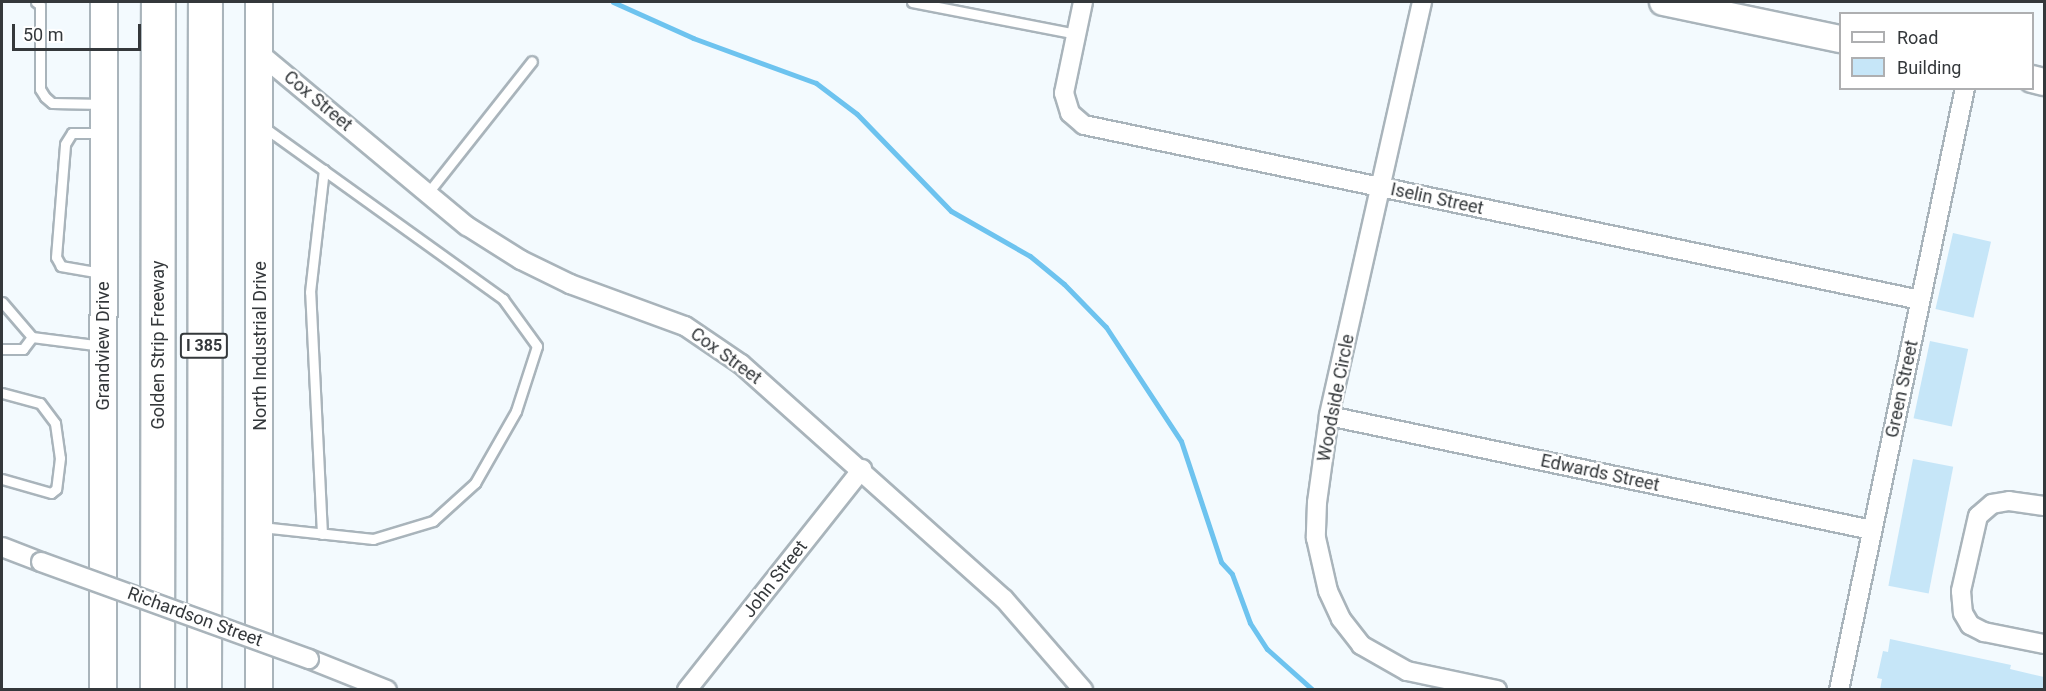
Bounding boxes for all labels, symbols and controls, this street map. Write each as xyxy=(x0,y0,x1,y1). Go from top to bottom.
scale bar xyxy=(15,12,144,50)
legend xyxy=(1839,12,2034,90)
text: 50 m xyxy=(23,24,63,45)
text: Road xyxy=(1897,27,1938,48)
text: Building xyxy=(1897,57,1961,78)
street label: Cox Street xyxy=(279,66,357,136)
street label: Iselin Street xyxy=(1389,179,1485,219)
street label: Golden Strip Freeway xyxy=(147,260,169,430)
street label: North Industrial Drive xyxy=(249,261,271,431)
street label: Grandview Drive xyxy=(92,282,114,410)
street label: Cox Street xyxy=(686,323,766,389)
street label: Woodside Circle xyxy=(1313,332,1359,464)
road number: I 385 xyxy=(178,333,230,359)
street label: Green Street xyxy=(1881,338,1923,440)
street label: Edwards Street xyxy=(1539,450,1661,496)
street label: John Street xyxy=(738,536,812,622)
street label: Richardson Street xyxy=(125,583,265,651)

